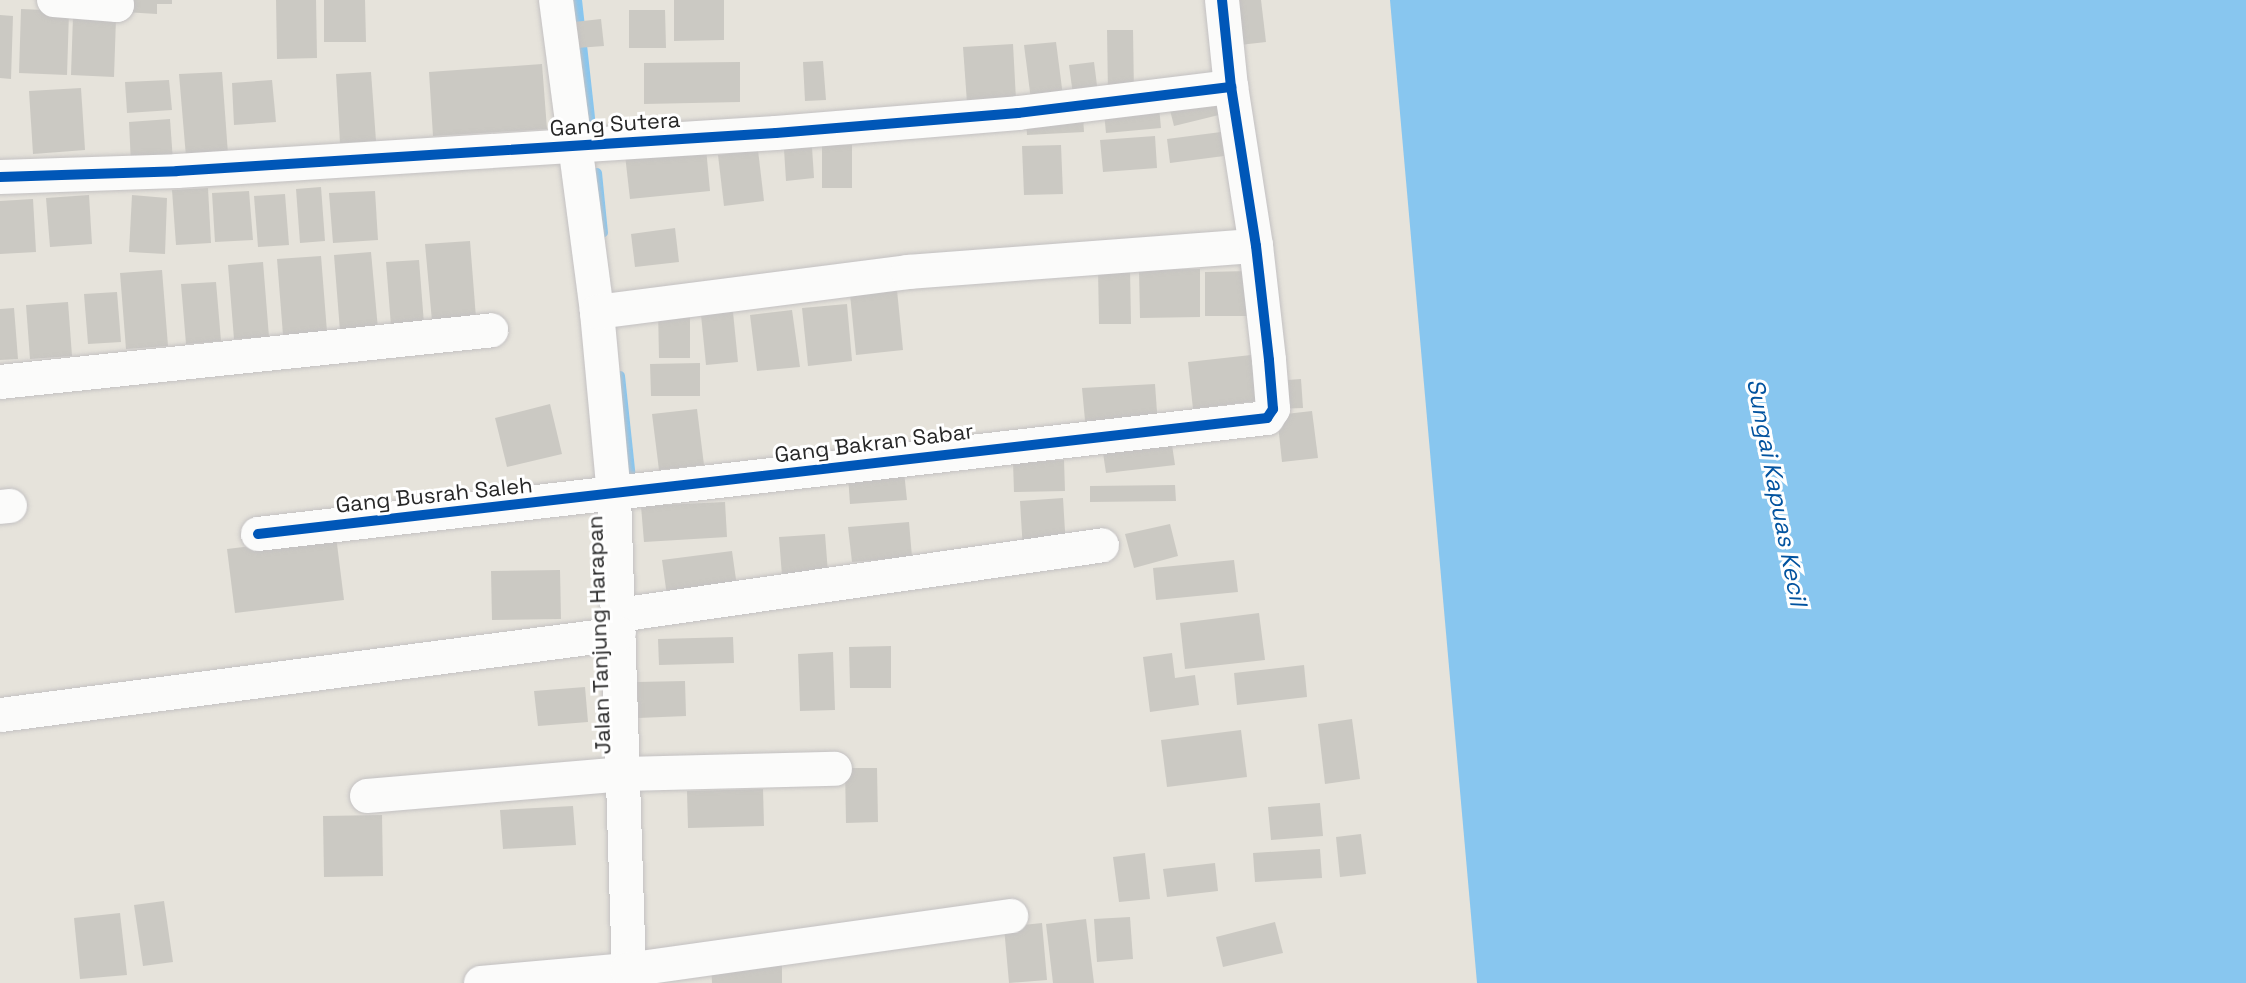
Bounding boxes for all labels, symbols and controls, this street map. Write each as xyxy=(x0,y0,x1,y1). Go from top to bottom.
street label: Gang Sutera xyxy=(549,106,681,142)
water label: Sungai Kapuas Kecil xyxy=(1741,376,1813,608)
street label: Gang Bakran Sabar xyxy=(773,418,975,468)
street label: Gang Busrah Saleh xyxy=(334,472,534,518)
street label: Jalan Tanjung Harapan xyxy=(582,515,616,755)

